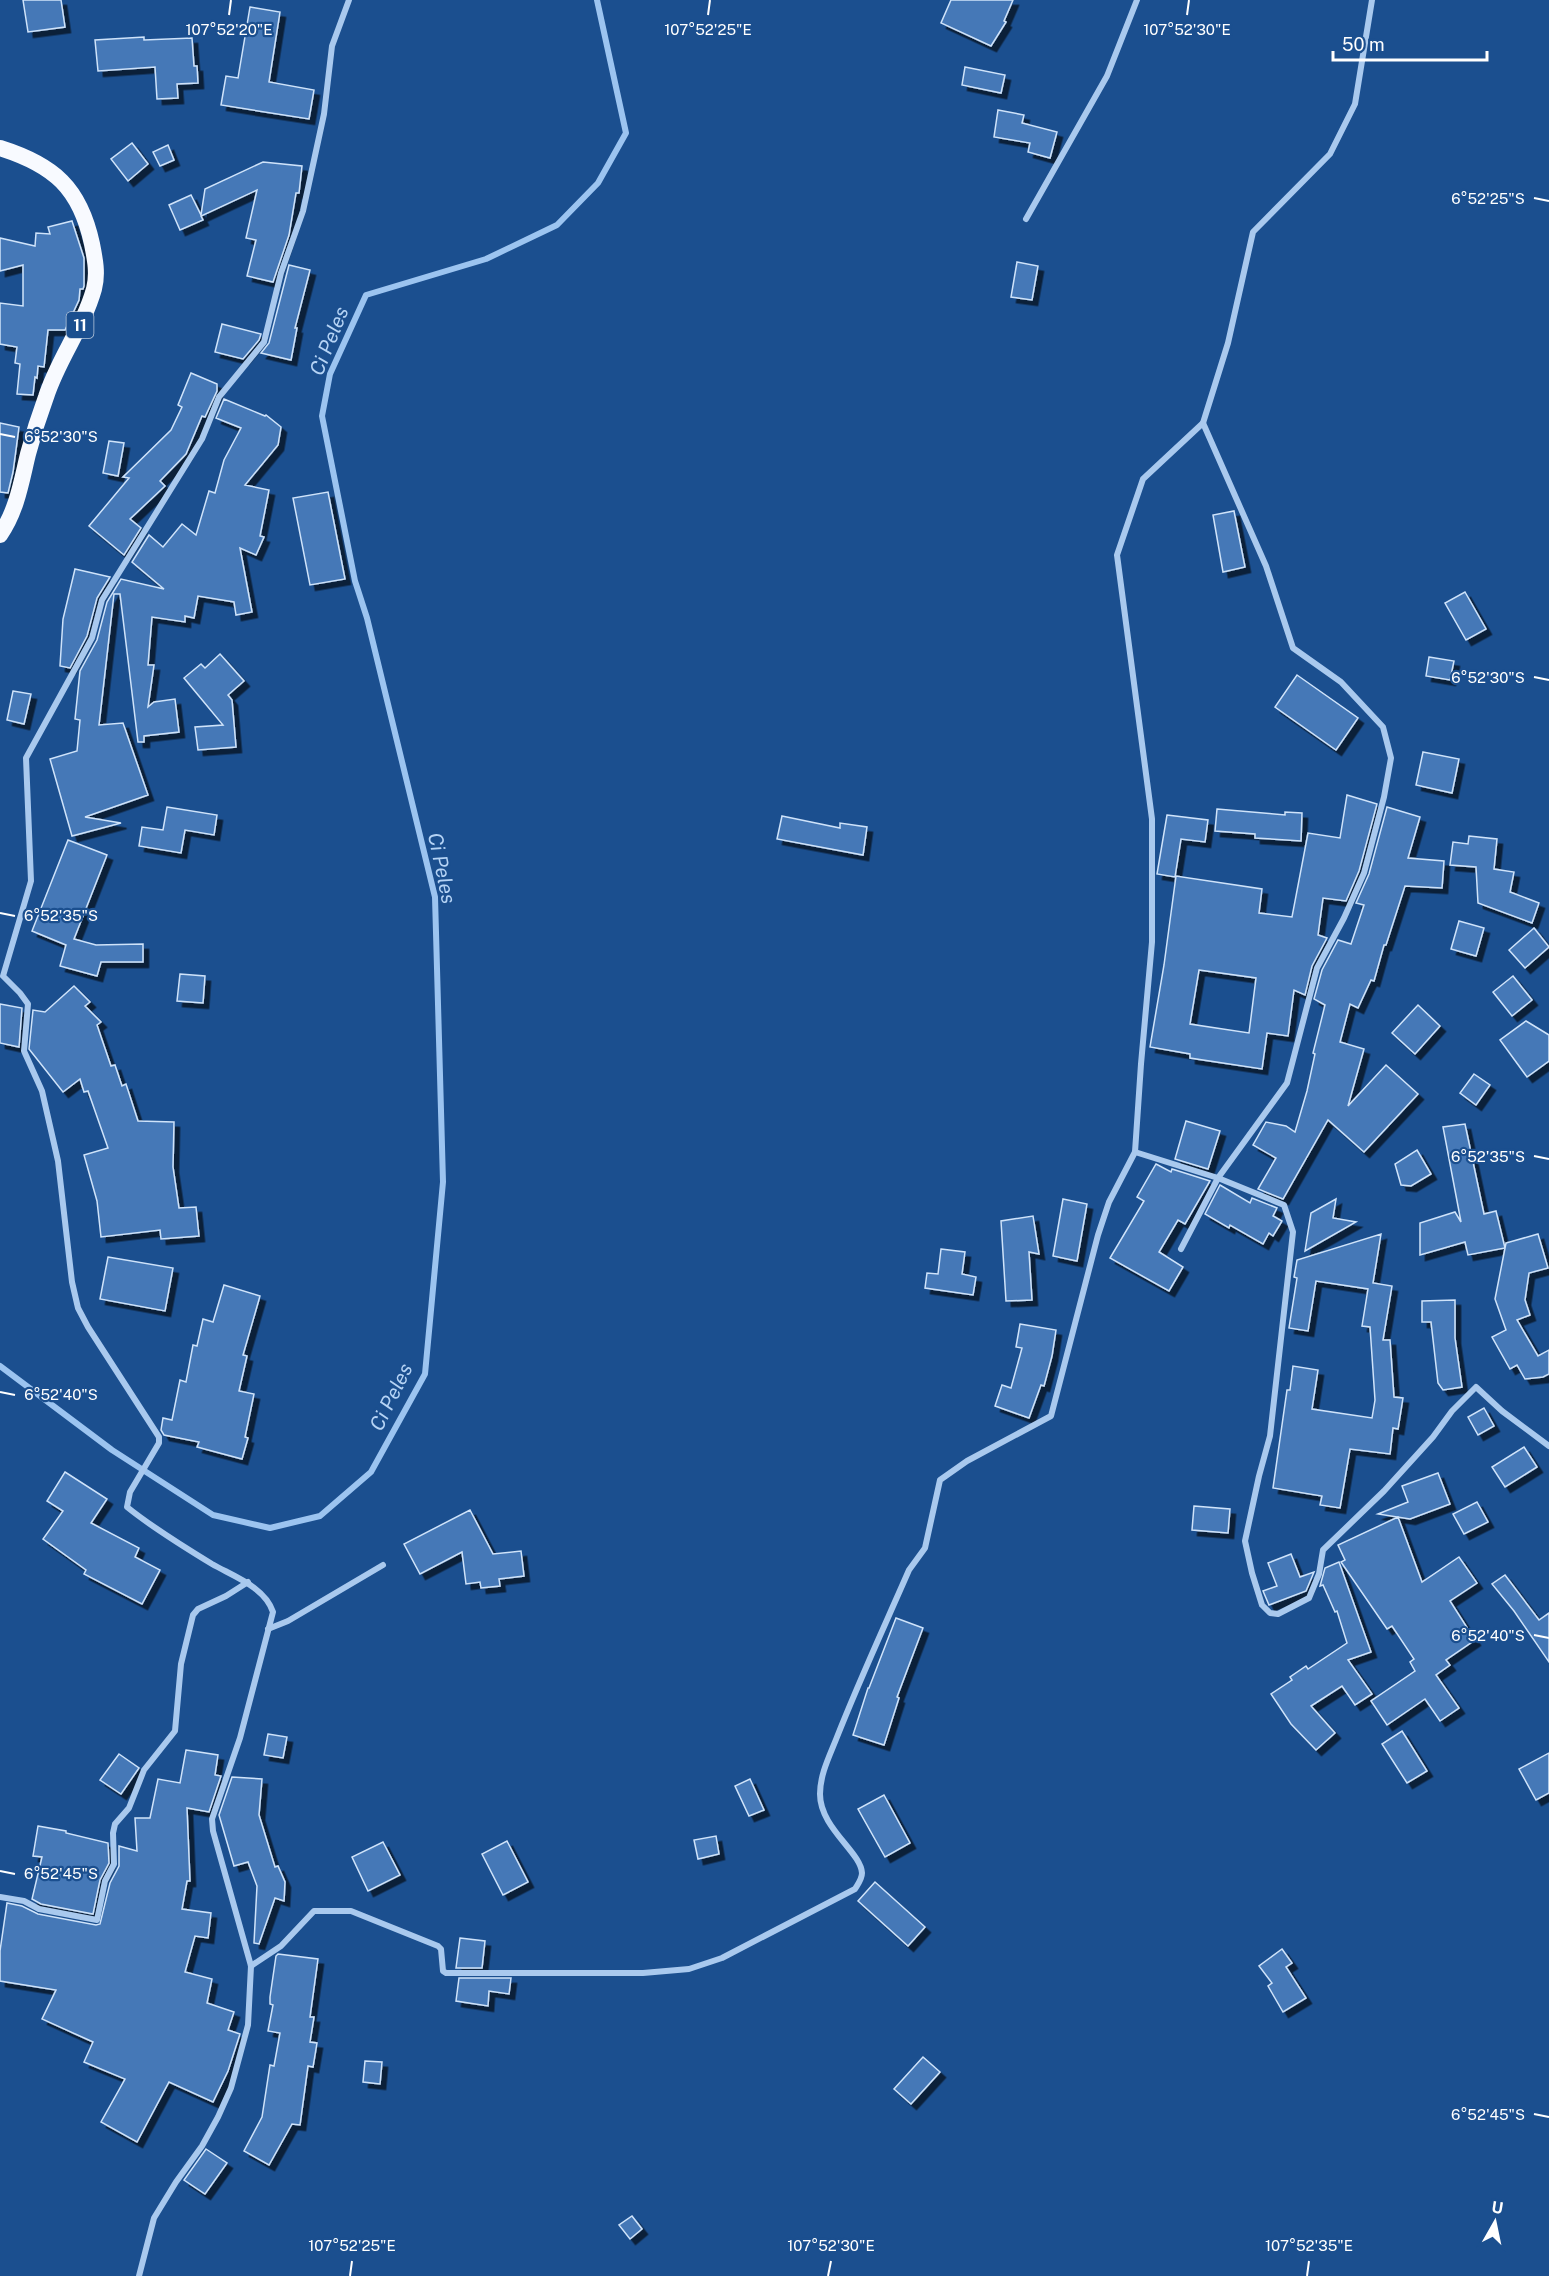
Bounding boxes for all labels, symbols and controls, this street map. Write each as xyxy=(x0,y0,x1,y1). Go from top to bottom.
text: 107°52'20"E xyxy=(185,21,273,38)
text: 107°52'25"E xyxy=(664,21,752,38)
text: 107°52'30"E xyxy=(1143,21,1231,38)
scale bar xyxy=(1333,24,1488,62)
text: 50 m xyxy=(1342,34,1385,55)
text: 6°52'25"S xyxy=(1451,190,1525,207)
water label: Ci Peles xyxy=(304,303,354,379)
road number: 11 xyxy=(66,312,94,338)
text: 6°52'30"S xyxy=(24,428,98,445)
text: 6°52'30"S xyxy=(1451,669,1525,686)
water label: Ci Peles xyxy=(423,830,461,906)
text: 6°52'35"S xyxy=(24,907,98,924)
text: 6°52'35"S xyxy=(1451,1148,1525,1165)
water label: Ci Peles xyxy=(364,1359,418,1435)
text: 6°52'40"S xyxy=(24,1386,98,1403)
text: 6°52'40"S xyxy=(1451,1627,1525,1644)
text: 6°52'45"S xyxy=(24,1865,98,1882)
text: 6°52'45"S xyxy=(1451,2106,1525,2123)
north arrow xyxy=(1465,2192,1525,2252)
text: U xyxy=(1490,2197,1504,2218)
text: 107°52'25"E xyxy=(308,2237,396,2254)
text: 107°52'30"E xyxy=(787,2237,875,2254)
text: 107°52'35"E xyxy=(1265,2237,1353,2254)

